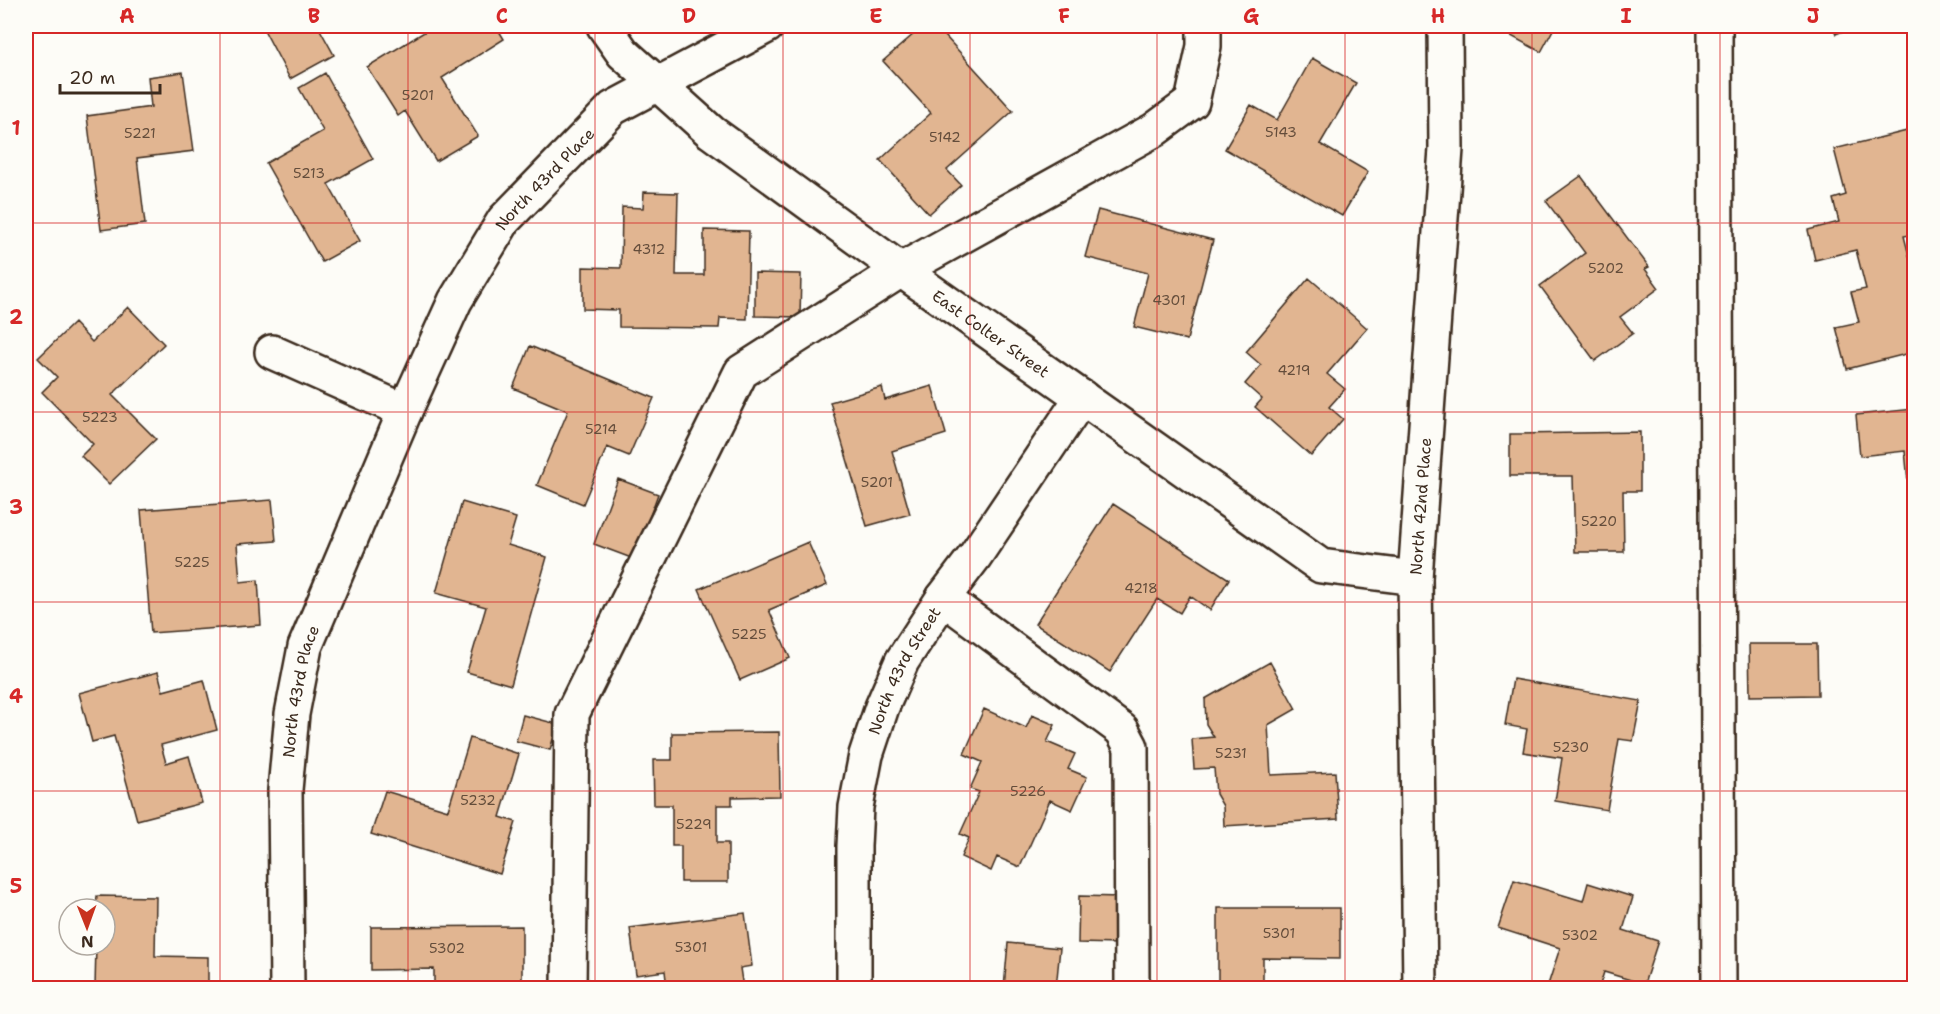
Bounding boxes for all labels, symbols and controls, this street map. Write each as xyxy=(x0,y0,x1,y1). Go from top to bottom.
text: A xyxy=(119,3,135,29)
text: B xyxy=(308,3,320,29)
text: C xyxy=(496,3,508,29)
text: D xyxy=(682,3,696,29)
text: E xyxy=(869,3,883,29)
text: F xyxy=(1058,3,1070,29)
text: G xyxy=(1243,3,1259,29)
text: H xyxy=(1431,3,1445,29)
text: I xyxy=(1620,3,1632,29)
text: J xyxy=(1807,3,1820,29)
scale bar xyxy=(60,57,160,95)
text: 20 m xyxy=(69,66,115,90)
house number: 5201 xyxy=(402,86,434,104)
text: 1 xyxy=(11,115,21,141)
street label: North 43rd Place xyxy=(490,123,599,234)
house number: 5143 xyxy=(1265,123,1297,141)
house number: 5221 xyxy=(124,124,156,142)
house number: 5142 xyxy=(929,128,961,146)
house number: 5213 xyxy=(293,164,325,182)
house number: 4312 xyxy=(633,240,665,258)
house number: 5202 xyxy=(1588,259,1624,277)
street label: East Colter Street xyxy=(928,285,1054,382)
house number: 4301 xyxy=(1152,291,1186,309)
text: 2 xyxy=(9,304,23,330)
house number: 4219 xyxy=(1277,361,1311,379)
house number: 5223 xyxy=(82,408,118,426)
house number: 5214 xyxy=(585,420,617,438)
street label: North 42nd Place xyxy=(1405,437,1436,576)
house number: 5201 xyxy=(861,473,893,491)
text: 3 xyxy=(9,494,23,520)
house number: 5220 xyxy=(1581,512,1617,530)
house number: 5225 xyxy=(174,553,210,571)
house number: 4218 xyxy=(1124,579,1158,597)
street label: North 43rd Street xyxy=(863,603,945,737)
street label: North 43rd Place xyxy=(278,622,324,759)
house number: 5225 xyxy=(731,625,767,643)
text: 4 xyxy=(9,683,23,709)
house number: 5230 xyxy=(1553,738,1589,756)
house number: 5231 xyxy=(1215,744,1247,762)
house number: 5226 xyxy=(1010,782,1046,800)
house number: 5232 xyxy=(460,791,496,809)
house number: 5229 xyxy=(676,815,712,833)
text: 5 xyxy=(10,873,22,899)
north arrow xyxy=(57,897,117,957)
house number: 5301 xyxy=(1263,924,1295,942)
house number: 5302 xyxy=(1562,926,1598,944)
text: N xyxy=(81,931,94,952)
house number: 5301 xyxy=(675,938,707,956)
house number: 5302 xyxy=(429,939,465,957)

